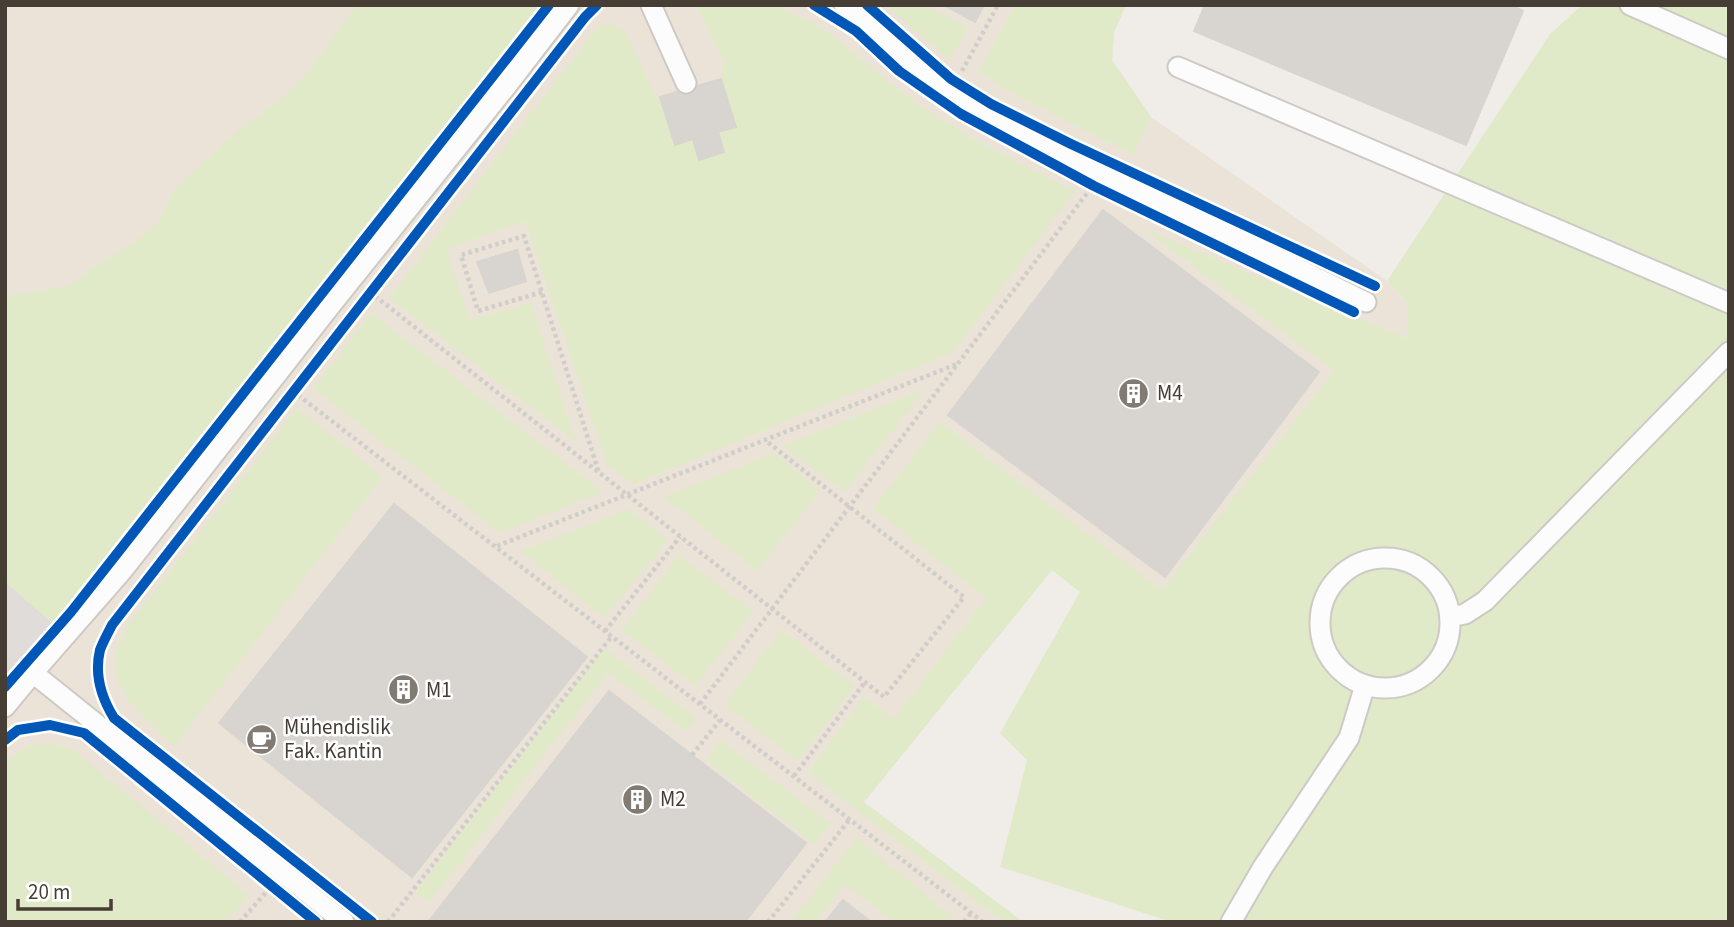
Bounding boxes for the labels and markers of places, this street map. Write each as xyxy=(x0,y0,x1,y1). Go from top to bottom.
building icon: M4 xyxy=(1117,376,1151,410)
place label: M4 xyxy=(1157,378,1183,408)
building icon: M1 xyxy=(386,673,420,707)
place label: M1 xyxy=(426,675,452,705)
place label: Mühendislik Fak. Kantin xyxy=(284,712,391,766)
cafe icon: Mühendislik Fak. Kantin xyxy=(244,722,278,756)
building icon: M2 xyxy=(620,782,654,816)
place label: M2 xyxy=(660,784,686,814)

